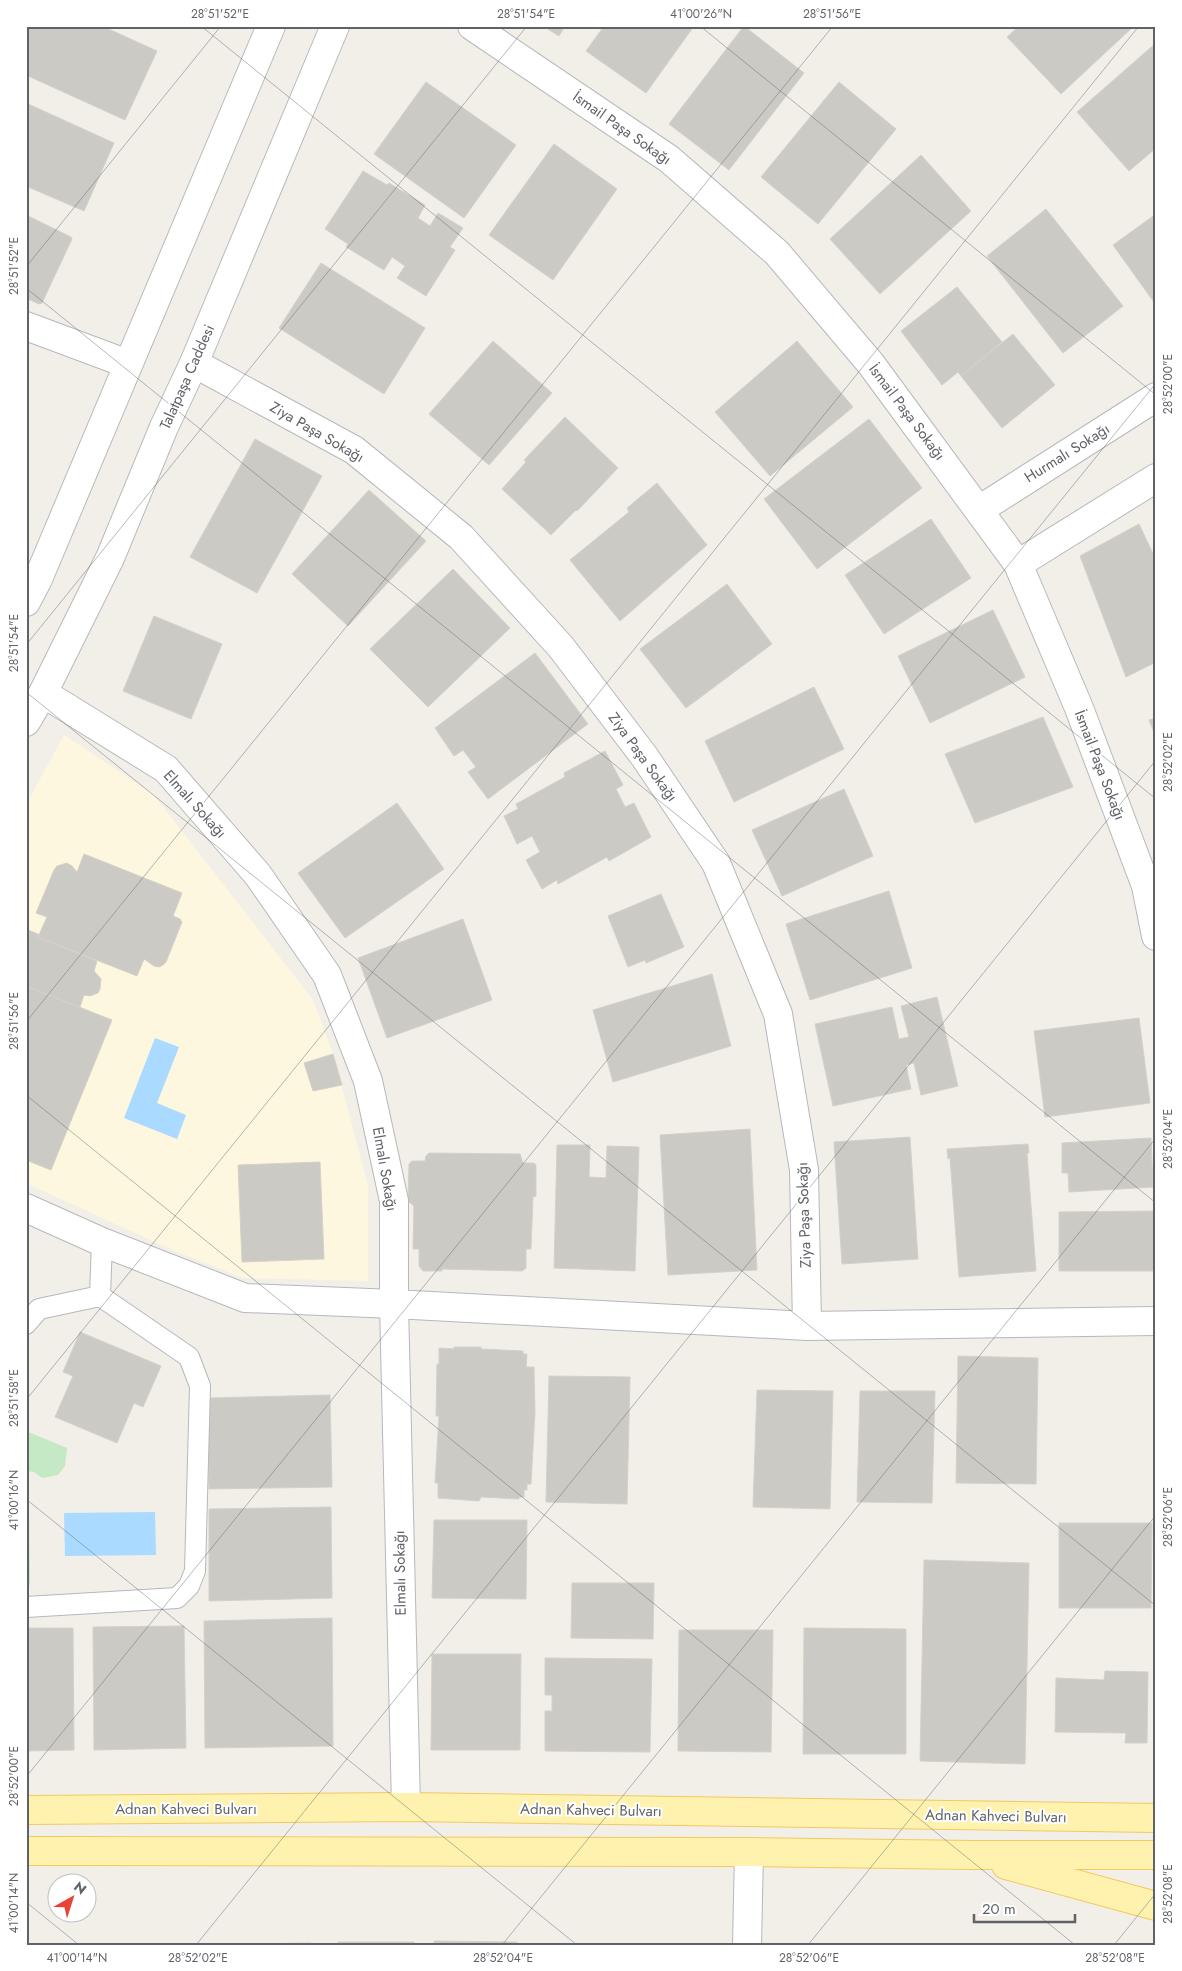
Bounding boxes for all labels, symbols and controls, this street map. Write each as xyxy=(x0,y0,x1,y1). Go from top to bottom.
text: 28°51'52"E xyxy=(191,5,249,23)
text: 28°51'54"E xyxy=(497,5,555,23)
text: 41°00'26"N xyxy=(670,5,732,23)
text: 28°51'56"E xyxy=(803,5,861,23)
street label: İsmail Paşa Sokağı xyxy=(568,86,676,170)
text: 28°51'52"E xyxy=(5,237,23,295)
street label: Talatpaşa Caddesi xyxy=(154,321,220,433)
text: 28°52'00"E xyxy=(1159,354,1177,414)
street label: İsmail Paşa Sokağı xyxy=(863,359,951,465)
street label: Ziya Paşa Sokağı xyxy=(266,396,368,468)
street label: Hurmalı Sokağı xyxy=(1020,418,1114,488)
text: 28°51'54"E xyxy=(5,614,23,672)
street label: İsmail Paşa Sokağı xyxy=(1069,707,1131,823)
street label: Ziya Paşa Sokağı xyxy=(603,708,683,806)
text: 28°52'02"E xyxy=(1159,732,1177,792)
street label: Elmalı Sokağı xyxy=(158,765,232,843)
text: 28°51'56"E xyxy=(5,992,23,1050)
text: 28°52'04"E xyxy=(1159,1109,1177,1169)
street label: Elmalı Sokağı xyxy=(367,1125,403,1213)
street label: Ziya Paşa Sokağı xyxy=(791,1162,817,1268)
text: 28°51'58"E xyxy=(5,1369,23,1427)
text: 41°00'16"N xyxy=(5,1470,23,1530)
text: 28°52'06"E xyxy=(1159,1487,1177,1547)
street label: Elmalı Sokağı xyxy=(388,1530,412,1616)
text: 28°52'00"E xyxy=(5,1746,23,1806)
street label: Adnan Kahveci Bulvarı xyxy=(115,1798,257,1820)
street label: Adnan Kahveci Bulvarı xyxy=(520,1798,662,1822)
street label: Adnan Kahveci Bulvarı xyxy=(925,1804,1067,1828)
text: 28°52'08"E xyxy=(1159,1864,1177,1924)
text: 41°00'14"N xyxy=(5,1873,23,1933)
north arrow xyxy=(48,1874,98,1924)
text: N xyxy=(70,1877,91,1899)
scale bar xyxy=(974,1891,1076,1923)
text: 20 m xyxy=(982,1898,1016,1920)
text: 41°00'14"N xyxy=(47,1949,107,1967)
text: 28°52'02"E xyxy=(168,1949,228,1967)
text: 28°52'04"E xyxy=(473,1949,533,1967)
text: 28°52'06"E xyxy=(779,1949,839,1967)
text: 28°52'08"E xyxy=(1085,1949,1145,1967)

